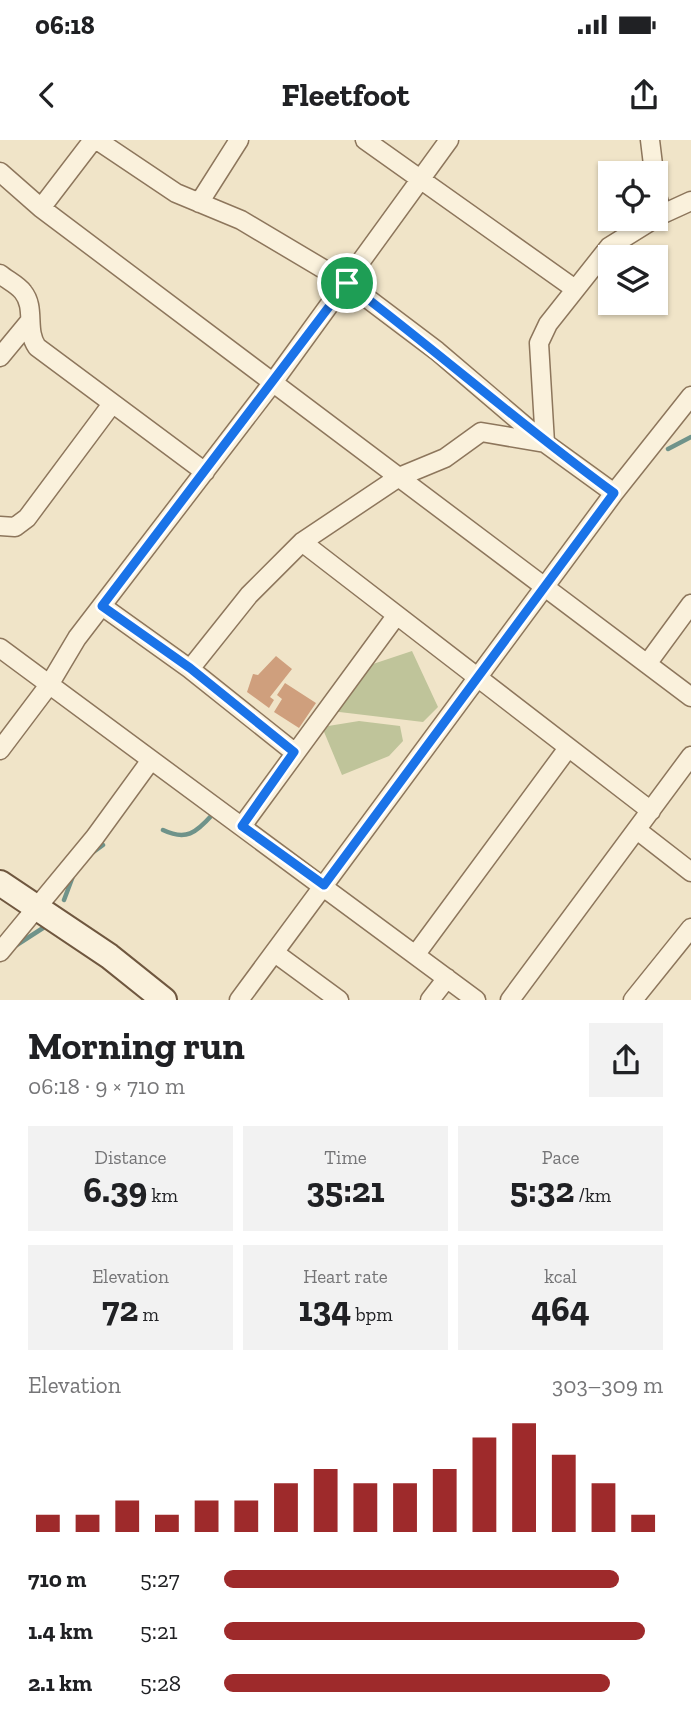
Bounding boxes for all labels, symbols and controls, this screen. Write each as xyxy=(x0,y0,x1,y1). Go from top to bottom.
text: 06:18 xyxy=(35,9,95,41)
icon: back xyxy=(28,76,66,114)
text: Fleetfoot xyxy=(282,76,409,114)
icon: share xyxy=(625,76,663,114)
map controls xyxy=(598,161,668,315)
button: locate xyxy=(598,161,668,231)
button: layers xyxy=(598,245,668,315)
pin xyxy=(317,253,377,313)
icon: arrive xyxy=(328,264,366,302)
text: Morning run xyxy=(28,1023,245,1069)
button: share xyxy=(589,1023,663,1097)
text: 06:18 · 9 × 710 m xyxy=(28,1072,185,1100)
text: Distance xyxy=(95,1146,166,1169)
text: Time xyxy=(324,1146,367,1169)
text: Pace xyxy=(542,1146,579,1169)
text: 6.39 xyxy=(83,1169,147,1211)
text: 35:21 xyxy=(306,1169,385,1211)
text: 5:32 xyxy=(510,1169,574,1211)
text: km xyxy=(147,1184,178,1207)
text: /km xyxy=(574,1184,611,1207)
text: Elevation xyxy=(92,1265,169,1288)
text: Heart rate xyxy=(303,1265,388,1288)
text: kcal xyxy=(544,1265,577,1288)
text: 72 xyxy=(102,1288,138,1330)
text: 134 xyxy=(298,1288,351,1330)
text: 464 xyxy=(531,1288,590,1330)
text: m xyxy=(138,1303,159,1326)
text: bpm xyxy=(351,1303,393,1326)
text: Elevation xyxy=(28,1371,121,1399)
text: 303–309 m xyxy=(552,1371,663,1399)
text: 710 m xyxy=(28,1565,86,1593)
text: 5:27 xyxy=(140,1565,180,1593)
text: 1.4 km xyxy=(28,1617,93,1645)
text: 5:21 xyxy=(140,1617,178,1645)
text: 2.1 km xyxy=(28,1669,92,1697)
text: 5:28 xyxy=(140,1669,181,1697)

